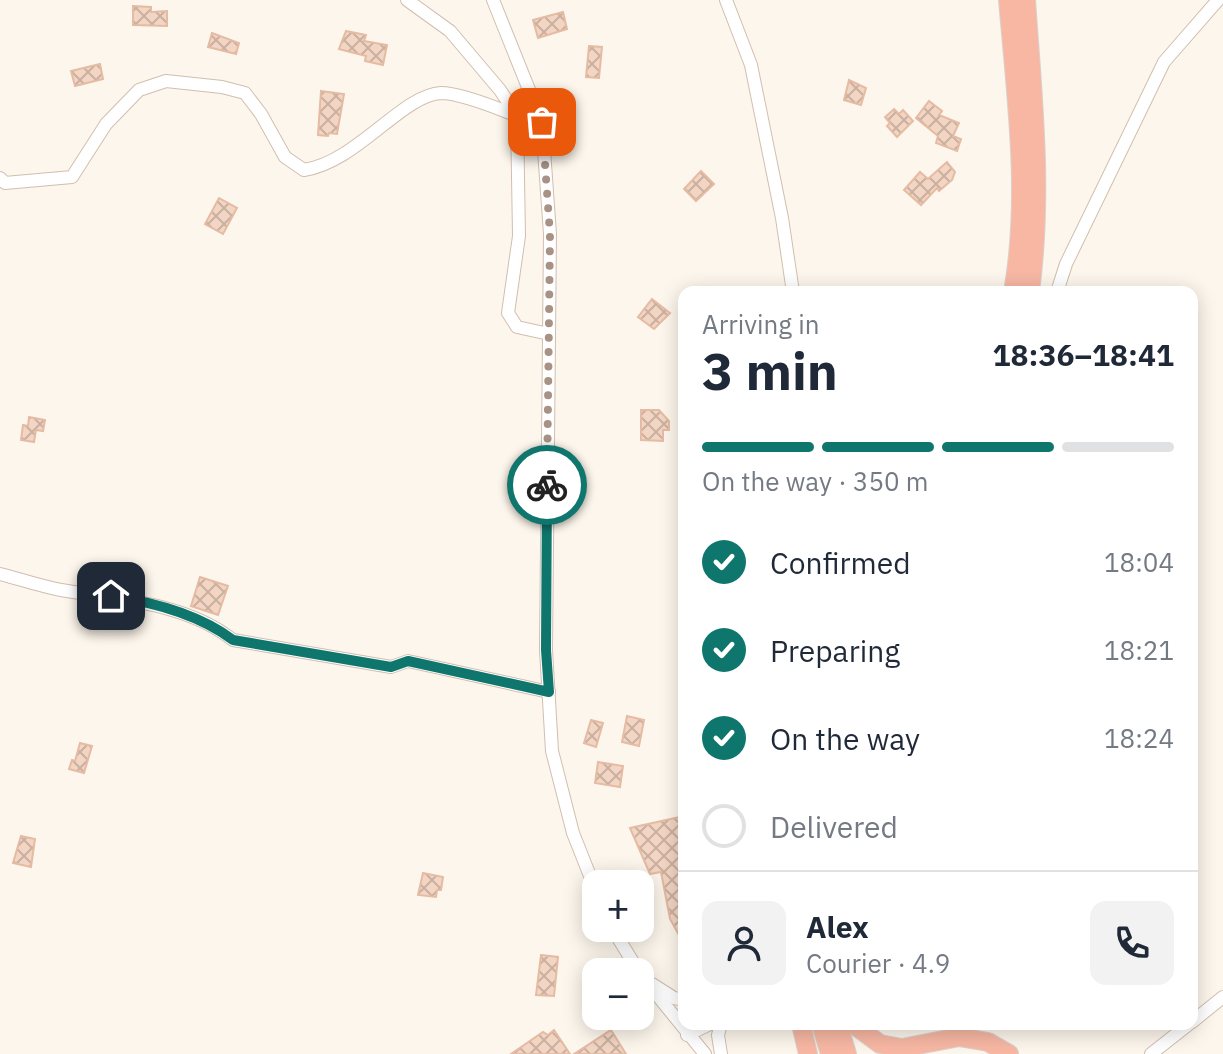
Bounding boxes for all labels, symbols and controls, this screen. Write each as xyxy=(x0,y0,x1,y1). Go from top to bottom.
pin xyxy=(508,88,576,156)
icon: bag xyxy=(520,100,564,144)
text: Arriving in xyxy=(702,307,819,341)
text: 18:36–18:41 xyxy=(993,335,1174,374)
text: 3 min xyxy=(702,337,838,404)
courier xyxy=(507,445,587,525)
icon: bike xyxy=(525,463,569,507)
text: On the way · 350 m xyxy=(702,464,928,498)
icon: check xyxy=(702,540,746,584)
text: Confirmed xyxy=(770,543,911,582)
text: 18:04 xyxy=(1104,545,1174,579)
pin xyxy=(77,562,145,630)
icon: home xyxy=(89,574,133,618)
icon: check xyxy=(702,628,746,672)
text: Preparing xyxy=(770,631,900,670)
text: 18:21 xyxy=(1104,633,1174,667)
icon: check xyxy=(702,716,746,760)
text: On the way xyxy=(770,719,920,758)
text: 18:24 xyxy=(1104,721,1174,755)
text: Delivered xyxy=(770,807,898,846)
map controls xyxy=(582,870,654,1030)
button: + xyxy=(582,870,654,942)
button: person xyxy=(702,901,786,985)
button: phone xyxy=(1090,901,1174,985)
text: Alex xyxy=(806,907,869,946)
text: Courier · 4.9 xyxy=(806,946,950,980)
button: − xyxy=(582,958,654,1030)

